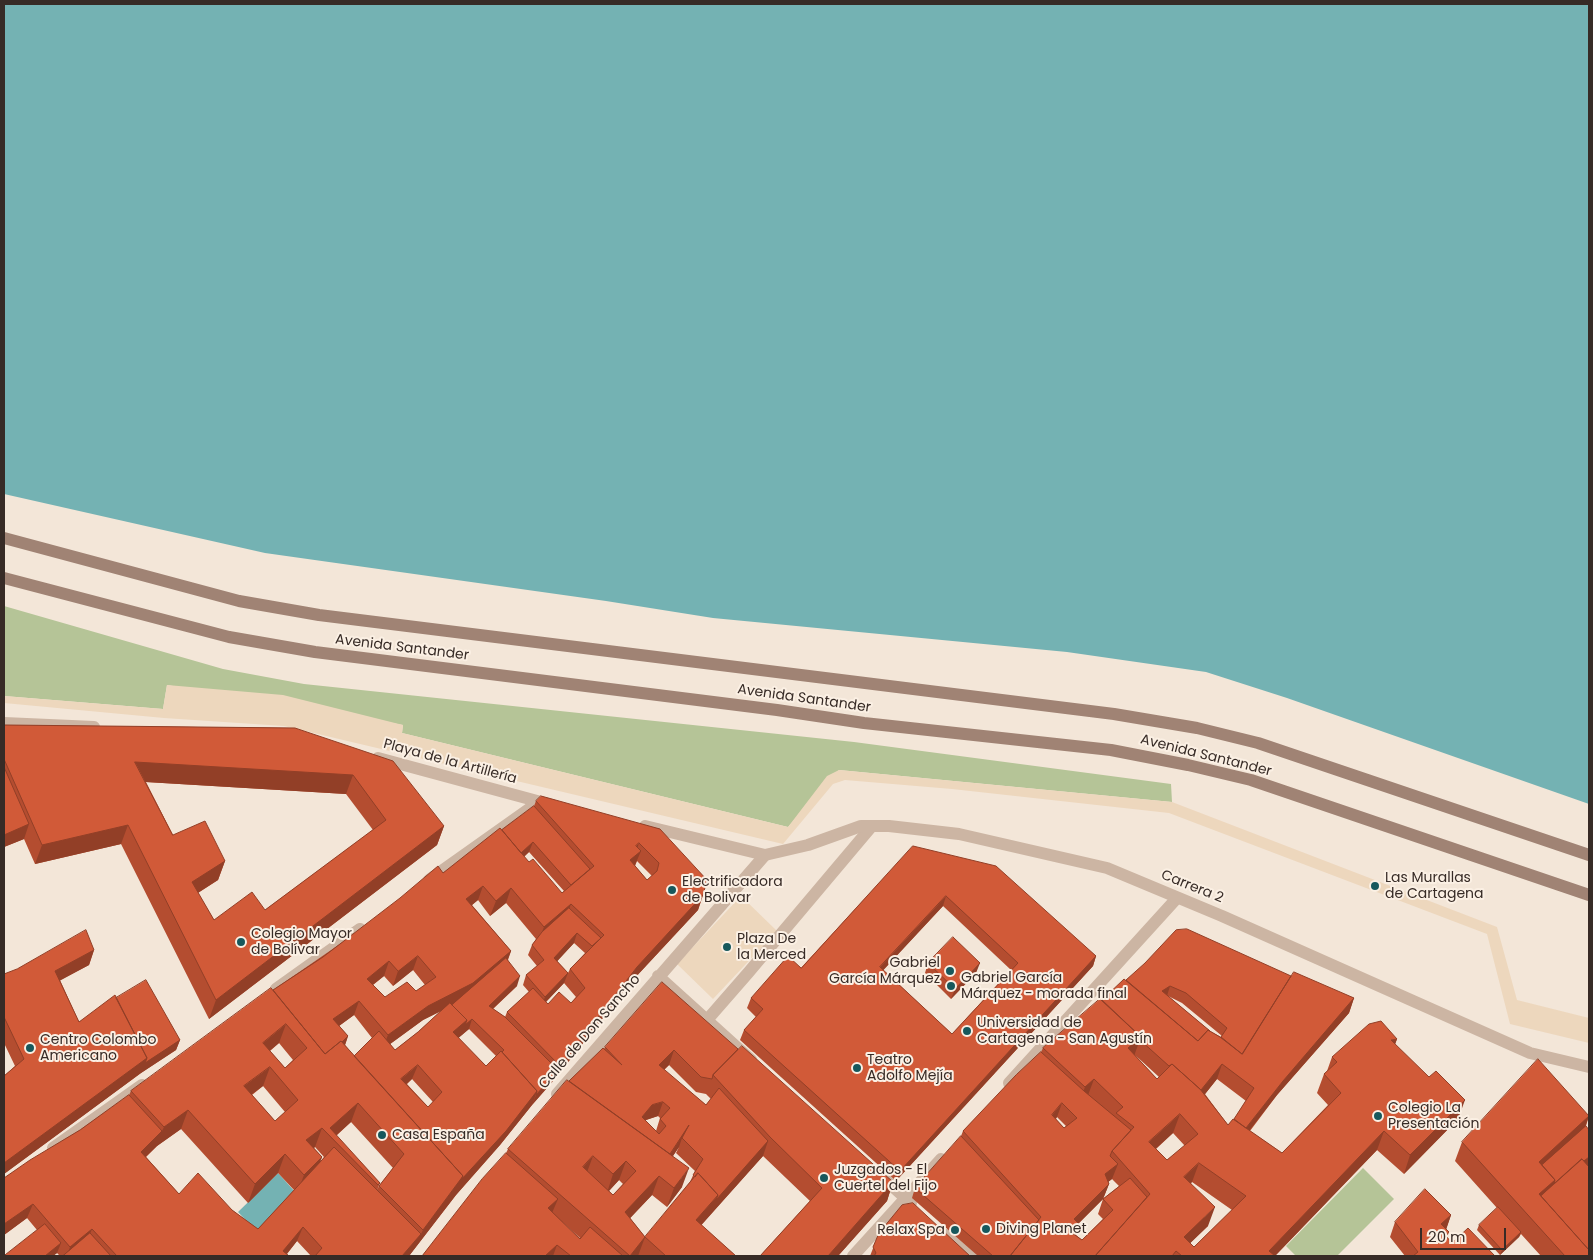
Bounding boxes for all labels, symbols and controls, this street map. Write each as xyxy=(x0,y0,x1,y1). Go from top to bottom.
street label: Avenida Santander xyxy=(334,631,470,665)
street label: Avenida Santander xyxy=(736,681,872,717)
street label: Avenida Santander xyxy=(1139,732,1273,780)
street label: Playa de la Artillería xyxy=(381,736,519,788)
street label: Carrera 2 xyxy=(1158,867,1226,907)
place label: Las Murallas de Cartagena xyxy=(1385,870,1484,902)
place label: Electrificadora de Bolivar xyxy=(682,874,783,906)
marker: Las Murallas de Cartagena xyxy=(1369,880,1381,892)
marker: Electrificadora de Bolivar xyxy=(666,884,678,896)
place label: Colegio Mayor de Bolívar xyxy=(251,926,352,959)
place label: Plaza De la Merced xyxy=(737,931,806,964)
marker: Colegio Mayor de Bolívar xyxy=(235,936,247,948)
marker: Plaza De la Merced xyxy=(721,941,733,953)
place label: Gabriel García Márquez xyxy=(829,955,940,988)
marker: Gabriel García Márquez xyxy=(944,965,956,977)
place label: Gabriel García Márquez - morada final xyxy=(961,970,1127,1002)
street label: Calle de Don Sancho xyxy=(536,971,644,1093)
marker: Gabriel García Márquez - morada final xyxy=(945,980,957,992)
place label: Universidad de Cartagena - San Agustín xyxy=(977,1015,1152,1048)
marker: Universidad de Cartagena - San Agustín xyxy=(961,1025,973,1037)
place label: Centro Colombo Americano xyxy=(40,1032,156,1064)
marker: Centro Colombo Americano xyxy=(24,1042,36,1054)
place label: Teatro Adolfo Mejía xyxy=(867,1052,953,1084)
marker: Teatro Adolfo Mejía xyxy=(851,1062,863,1074)
place label: Colegio La Presentación xyxy=(1388,1100,1479,1132)
marker: Colegio La Presentación xyxy=(1372,1110,1384,1122)
place label: Casa España xyxy=(392,1127,485,1143)
marker: Casa España xyxy=(376,1129,388,1141)
place label: Juzgados - El Cuertel del Fijo xyxy=(834,1162,937,1194)
marker: Juzgados - El Cuertel del Fijo xyxy=(818,1172,830,1184)
scale bar xyxy=(1423,1218,1509,1250)
place label: Diving Planet xyxy=(996,1221,1087,1237)
place label: Relax Spa xyxy=(877,1222,945,1238)
marker: Diving Planet xyxy=(980,1223,992,1235)
marker: Relax Spa xyxy=(949,1224,961,1236)
text: 20 m xyxy=(1428,1226,1466,1247)

